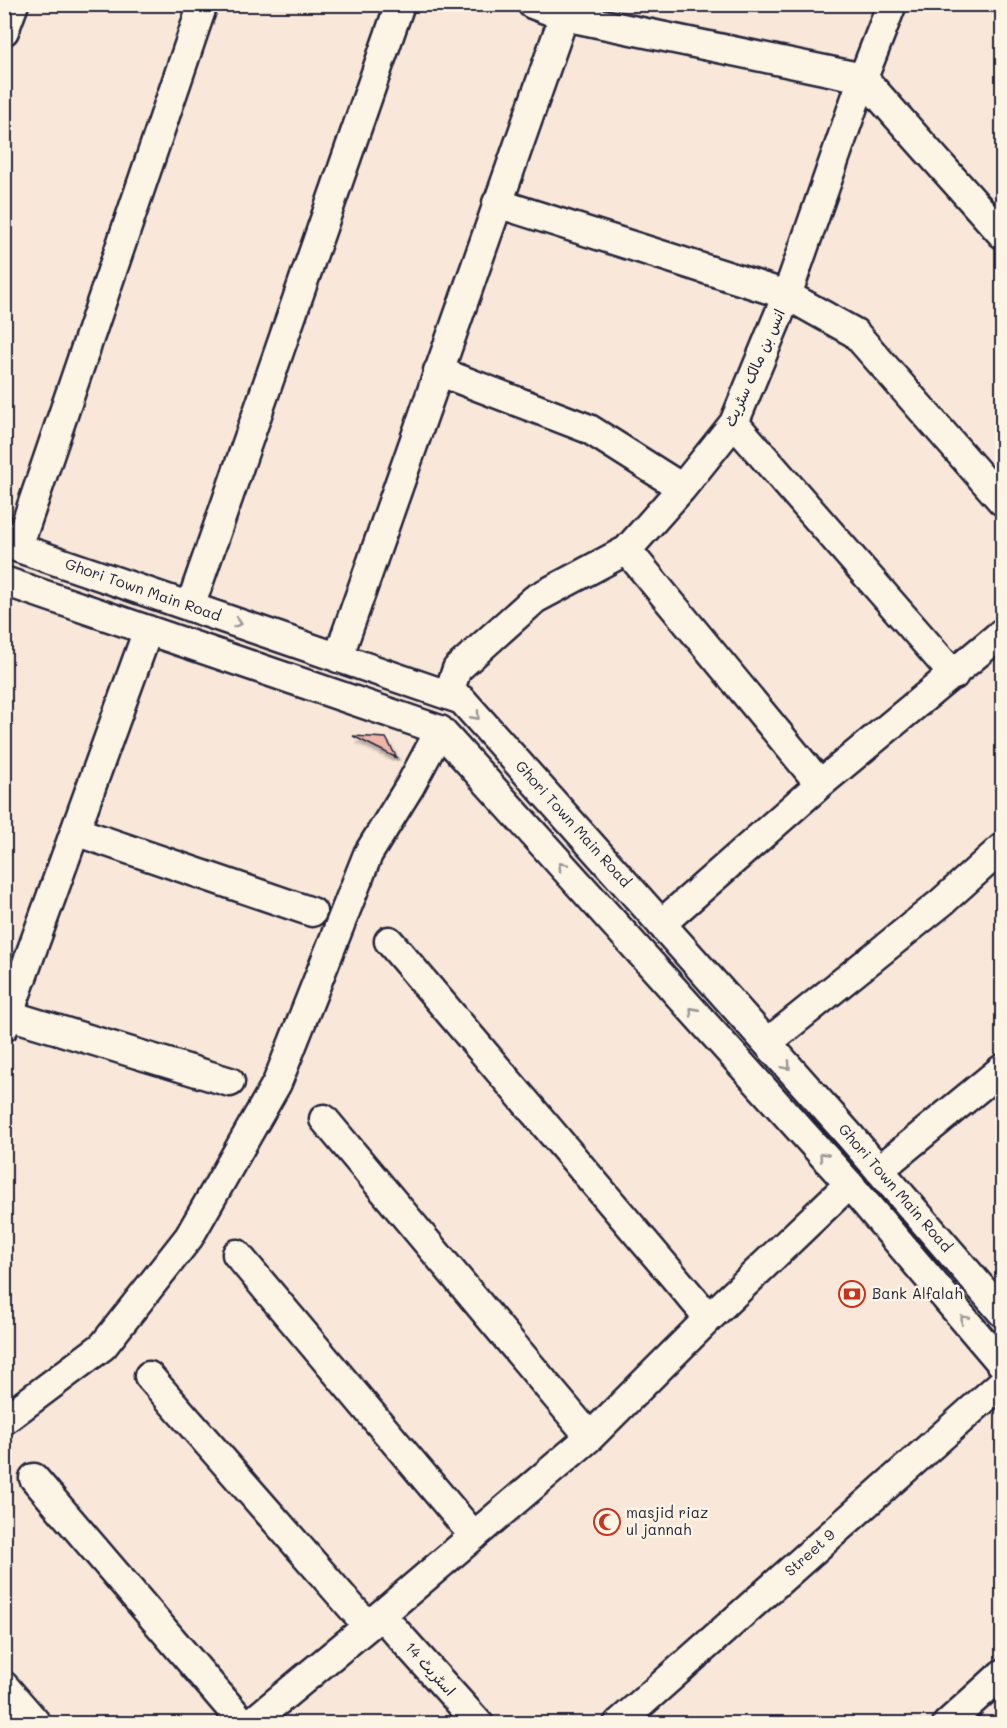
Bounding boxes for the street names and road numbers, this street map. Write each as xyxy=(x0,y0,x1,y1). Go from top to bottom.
street label: انس بن مالک سٹریٹ xyxy=(719,306,789,430)
street label: Ghori Town Main Road xyxy=(63,553,224,625)
street label: Ghori Town Main Road xyxy=(512,756,636,891)
street label: Ghori Town Main Road xyxy=(834,1119,957,1256)
street label: Street 9 xyxy=(780,1524,839,1580)
street label: اسٹریٹ 14 xyxy=(401,1637,460,1700)

